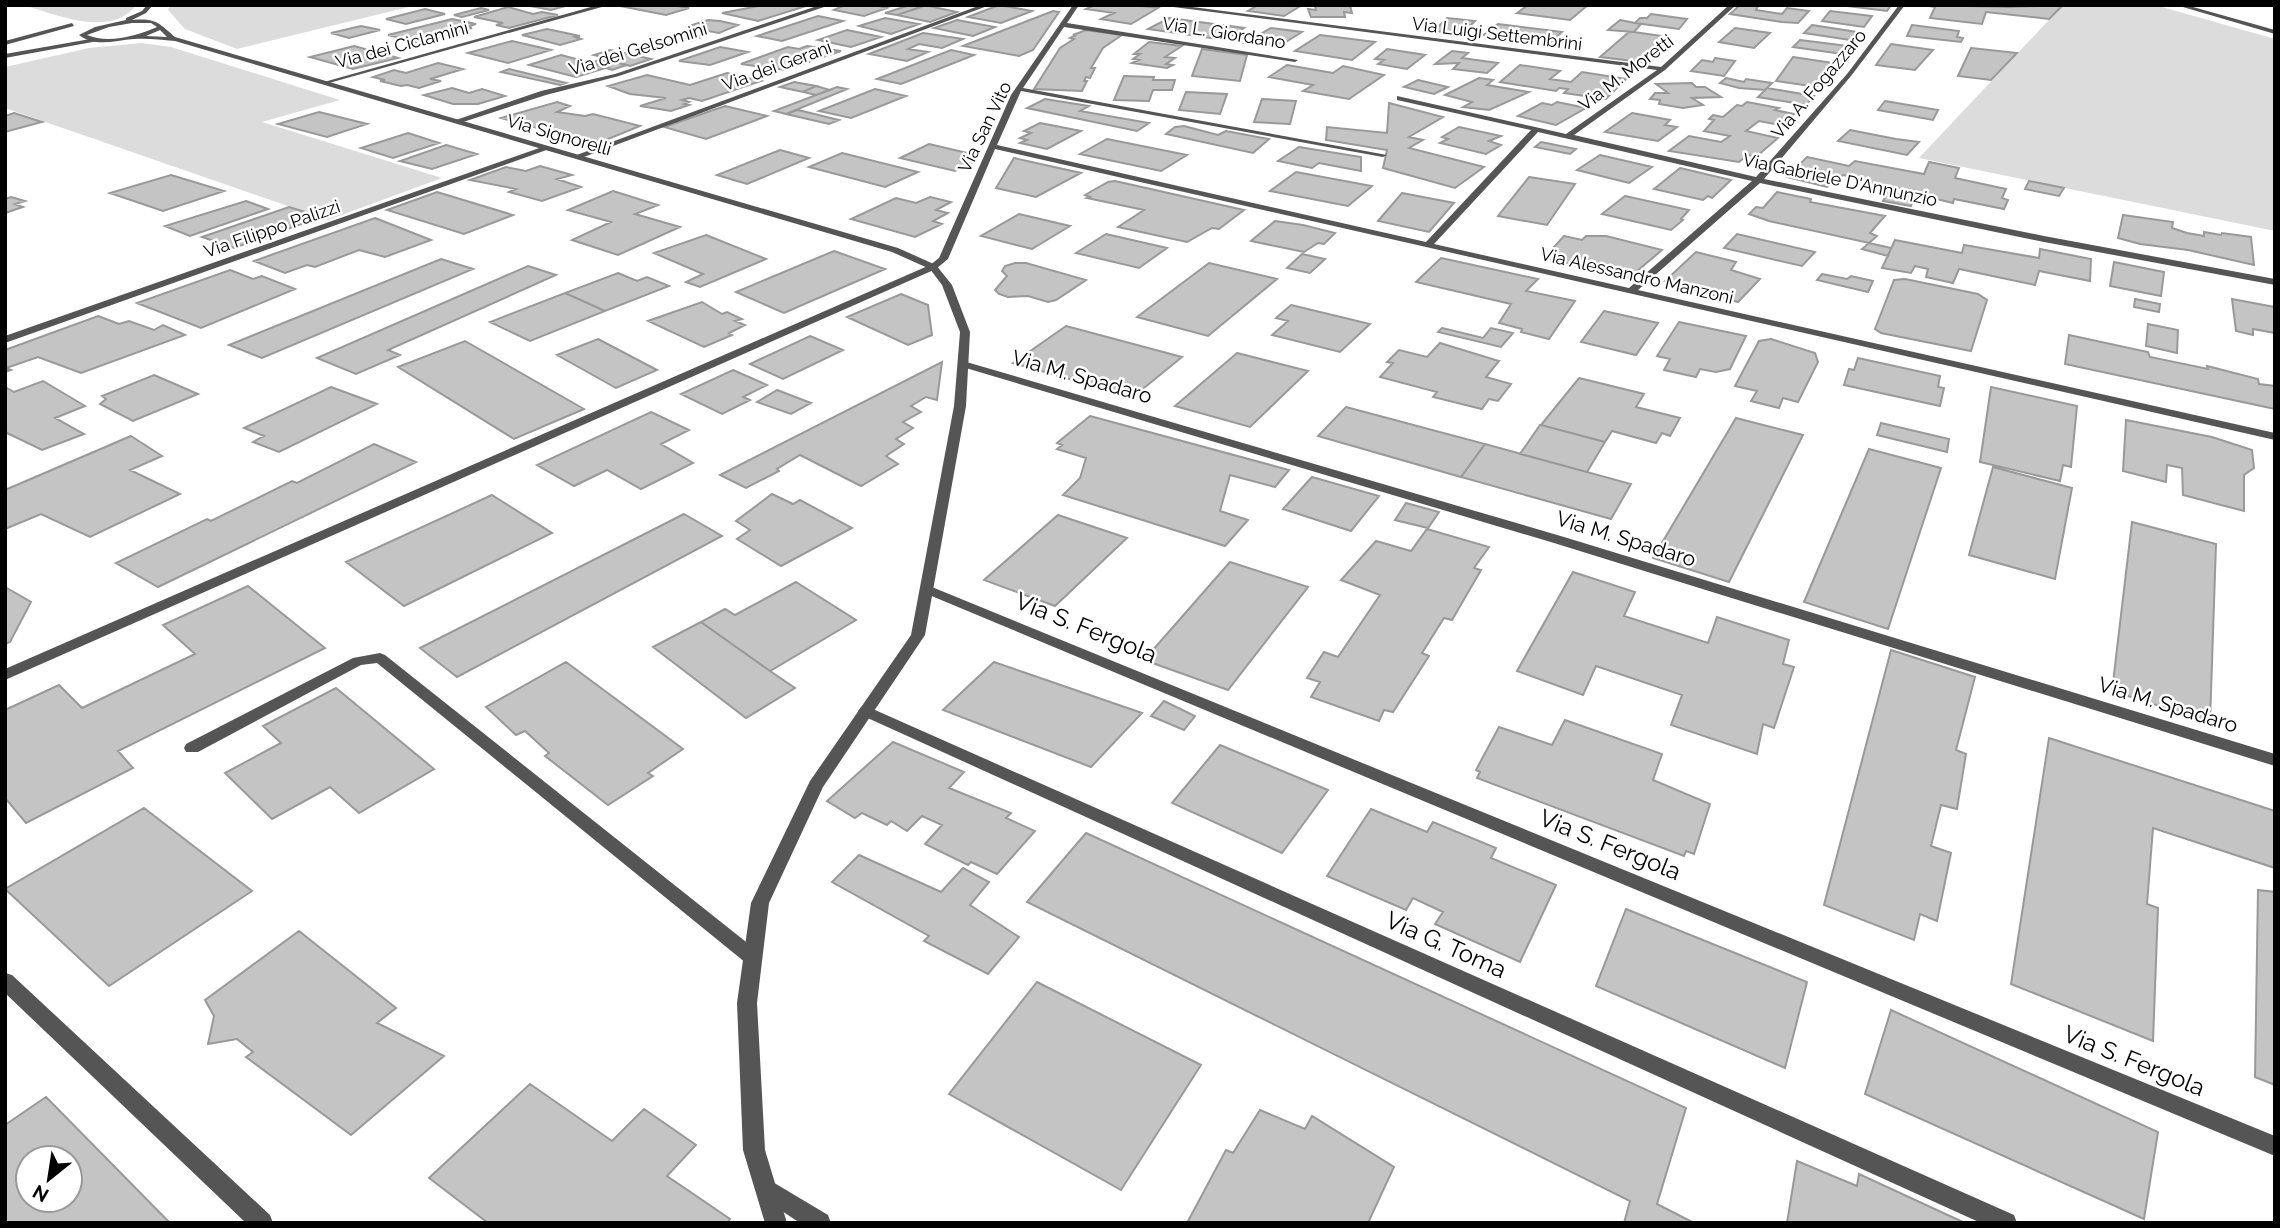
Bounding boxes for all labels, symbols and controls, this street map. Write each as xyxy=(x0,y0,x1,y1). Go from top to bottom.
street label: Via L. Giordano xyxy=(1161,12,1288,53)
street label: Via Luigi Settembrini xyxy=(1411,13,1583,54)
street label: Via dei Ciclamini xyxy=(333,17,471,72)
street label: Via dei Gelsomini xyxy=(566,18,710,80)
street label: Via A. Fogazzaro xyxy=(1767,25,1871,143)
street label: Via M. Moretti xyxy=(1574,30,1677,115)
street label: Via dei Gerani xyxy=(719,36,834,95)
street label: Via San Vito xyxy=(954,78,1016,176)
street label: Via Signorelli xyxy=(504,110,614,160)
street label: Via Gabriele D'Annunzio xyxy=(1741,149,1940,210)
street label: Via Filippo Palizzi xyxy=(201,195,343,262)
street label: Via Alessandro Manzoni xyxy=(1538,243,1736,308)
street label: Via M. Spadaro xyxy=(1009,345,1155,408)
street label: Via M. Spadaro xyxy=(1553,505,1699,572)
street label: Via S. Fergola xyxy=(1011,586,1161,669)
street label: Via M. Spadaro xyxy=(2095,671,2241,738)
street label: Via S. Fergola xyxy=(1535,803,1685,886)
street label: Via G. Toma xyxy=(1381,905,1511,984)
street label: Via S. Fergola xyxy=(2059,1019,2209,1102)
north arrow xyxy=(14,1144,84,1214)
text: N xyxy=(29,1181,52,1207)

